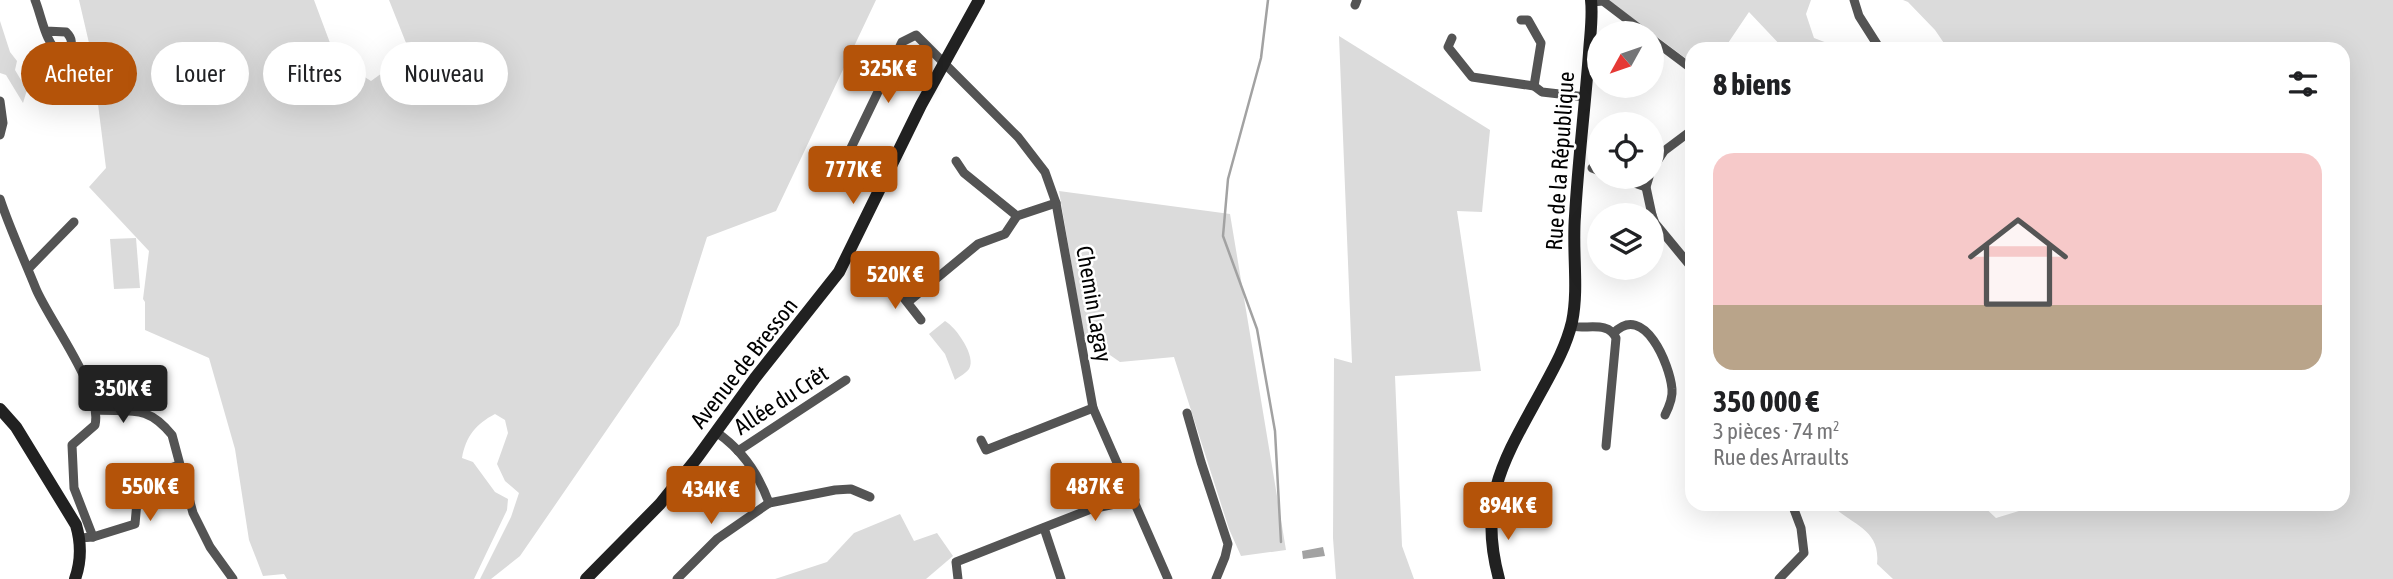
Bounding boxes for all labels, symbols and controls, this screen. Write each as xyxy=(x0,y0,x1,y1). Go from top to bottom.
north arrow xyxy=(1587,21,1664,98)
map controls xyxy=(1587,21,1664,280)
chip: Acheter xyxy=(21,42,137,105)
chip: Louer xyxy=(151,42,249,105)
chip: Filtres xyxy=(263,42,366,105)
chip: Nouveau xyxy=(380,42,508,105)
pin: 325K € xyxy=(831,46,945,105)
text: 325K € xyxy=(859,55,917,81)
icon: filters xyxy=(2284,65,2322,103)
text: 8 biens xyxy=(1713,67,1791,101)
street label: Rue de la République xyxy=(1541,71,1579,251)
button: locate xyxy=(1587,112,1664,189)
pin: 777K € xyxy=(796,146,910,206)
text: 777K € xyxy=(824,156,882,182)
icon: home xyxy=(1955,199,2081,325)
button: layers xyxy=(1587,203,1664,280)
street label: Chemin Lagay xyxy=(1071,244,1117,364)
pin: 520K € xyxy=(838,252,952,311)
text: 520K € xyxy=(866,261,924,287)
street label: Avenue de Bresson xyxy=(685,293,803,433)
street label: Allée du Crêt xyxy=(729,360,833,440)
pin: 350K € xyxy=(66,366,180,425)
text: 350K € xyxy=(94,375,152,401)
text: 350 000 € xyxy=(1713,384,1819,418)
text: 3 pièces · 74 m² xyxy=(1713,418,1840,444)
text: Rue des Arraults xyxy=(1713,444,1849,470)
pin: 550K € xyxy=(93,463,207,523)
pin: 487K € xyxy=(1038,463,1152,523)
pin: 434K € xyxy=(654,466,768,526)
text: 550K € xyxy=(121,473,179,499)
text: 487K € xyxy=(1066,473,1124,499)
text: 434K € xyxy=(682,476,740,502)
pin: 894K € xyxy=(1451,482,1565,542)
text: 894K € xyxy=(1479,492,1537,518)

